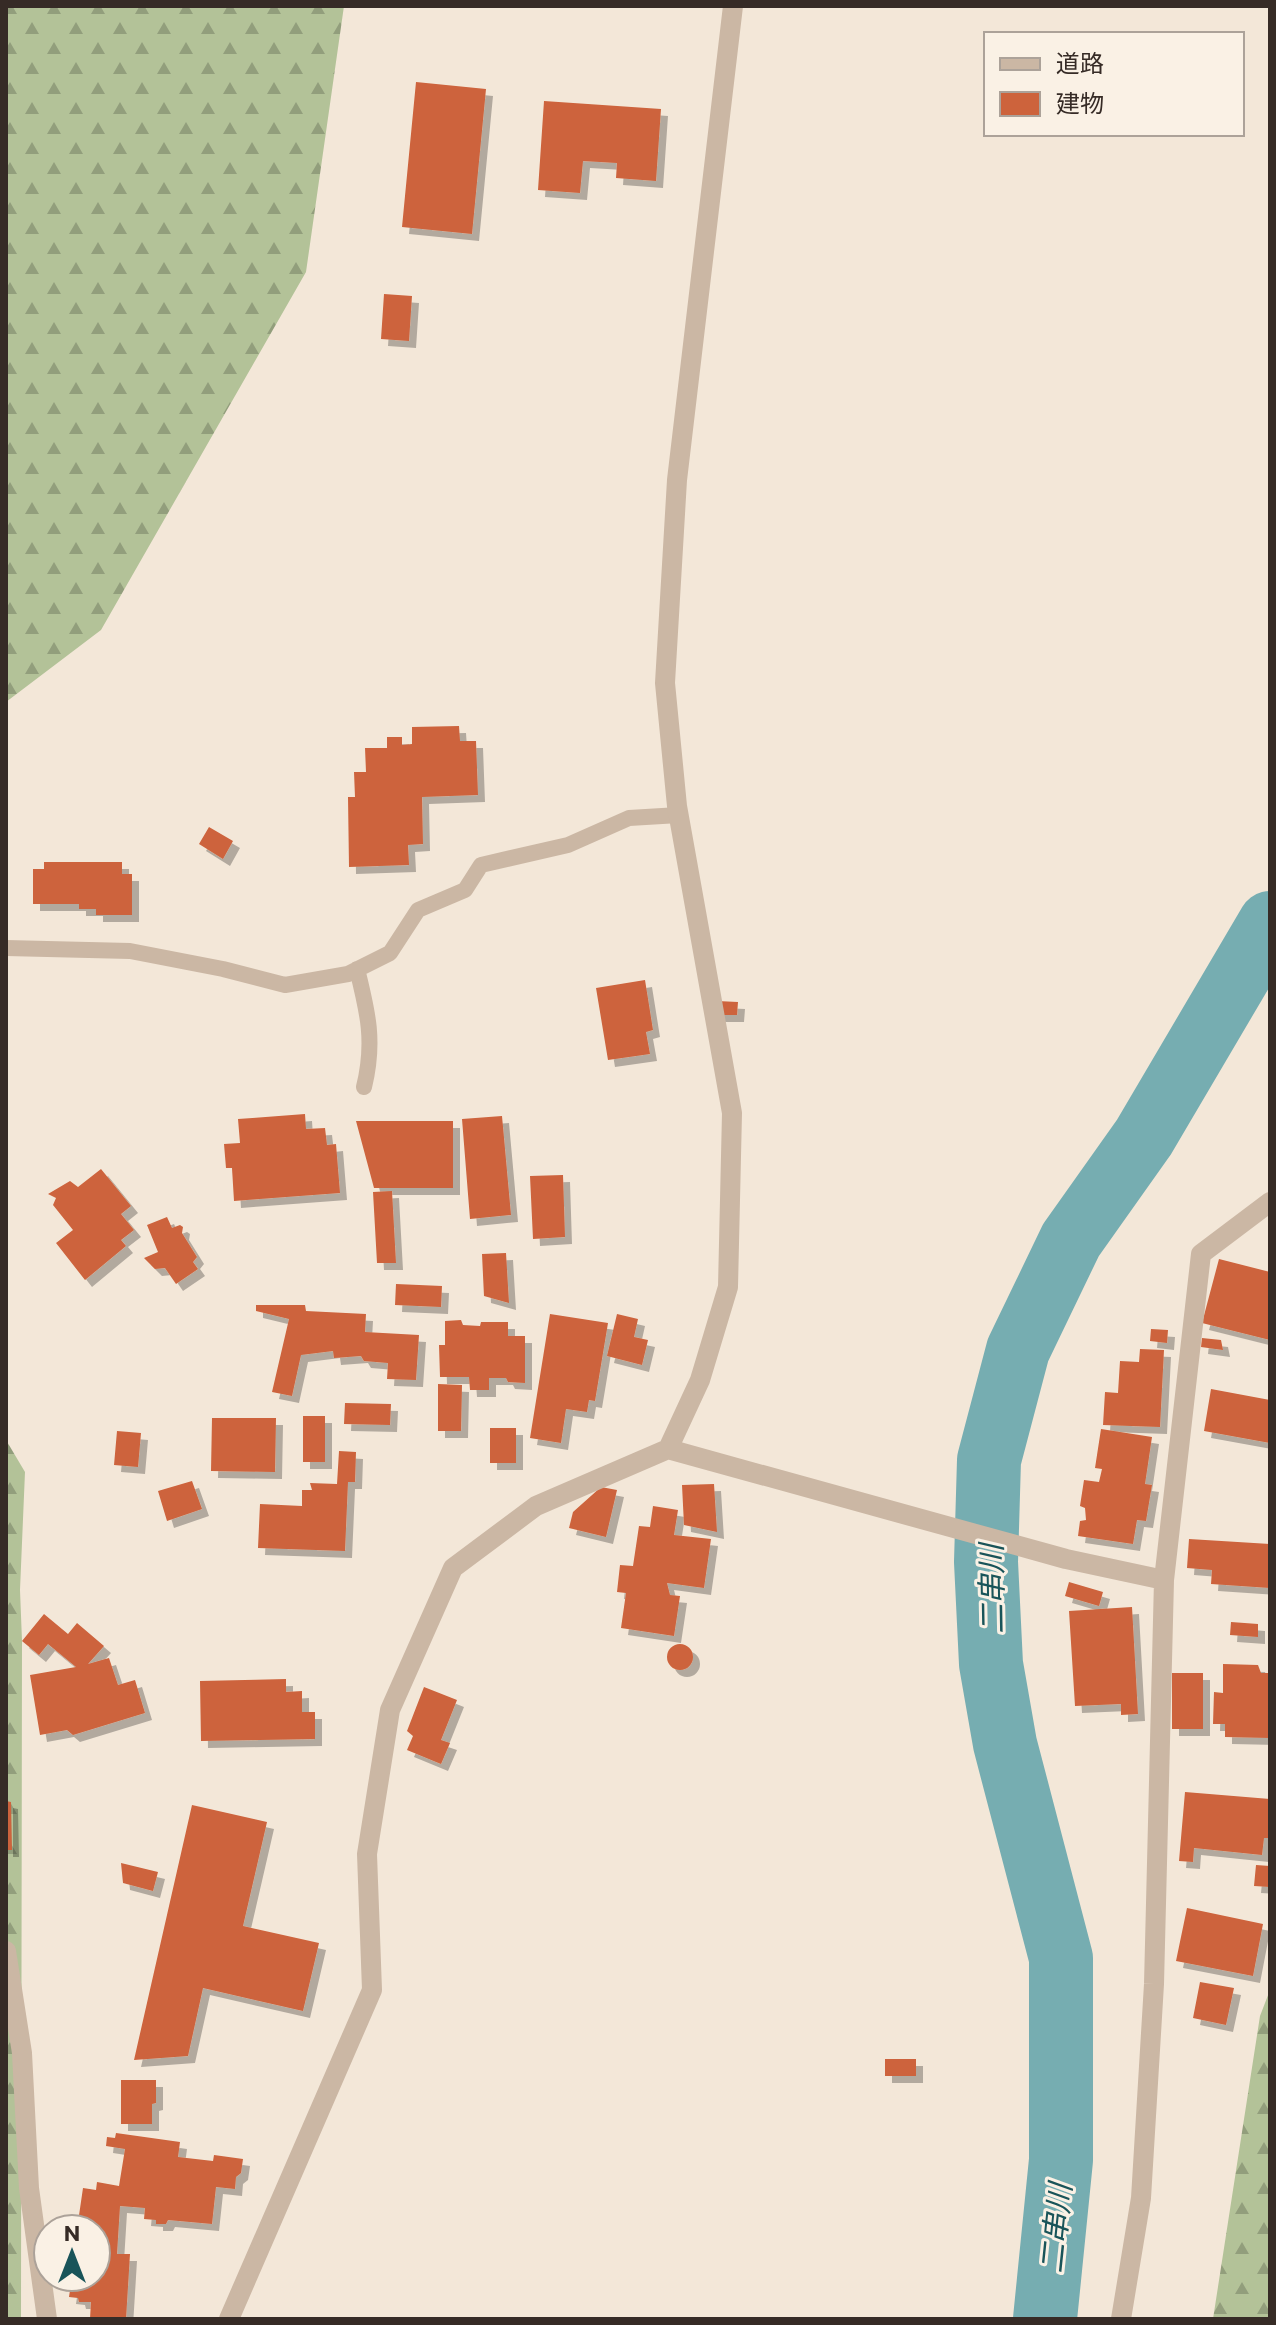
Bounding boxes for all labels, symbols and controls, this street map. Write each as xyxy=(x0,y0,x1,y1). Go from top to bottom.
legend xyxy=(984,32,1244,136)
text: 道路 xyxy=(1056,48,1104,77)
text: 建物 xyxy=(1056,88,1104,117)
water label: 二串川 xyxy=(971,1541,1009,1634)
water label: 二串川 xyxy=(1031,2178,1077,2275)
north arrow xyxy=(32,2213,112,2293)
text: N xyxy=(64,2219,80,2246)

